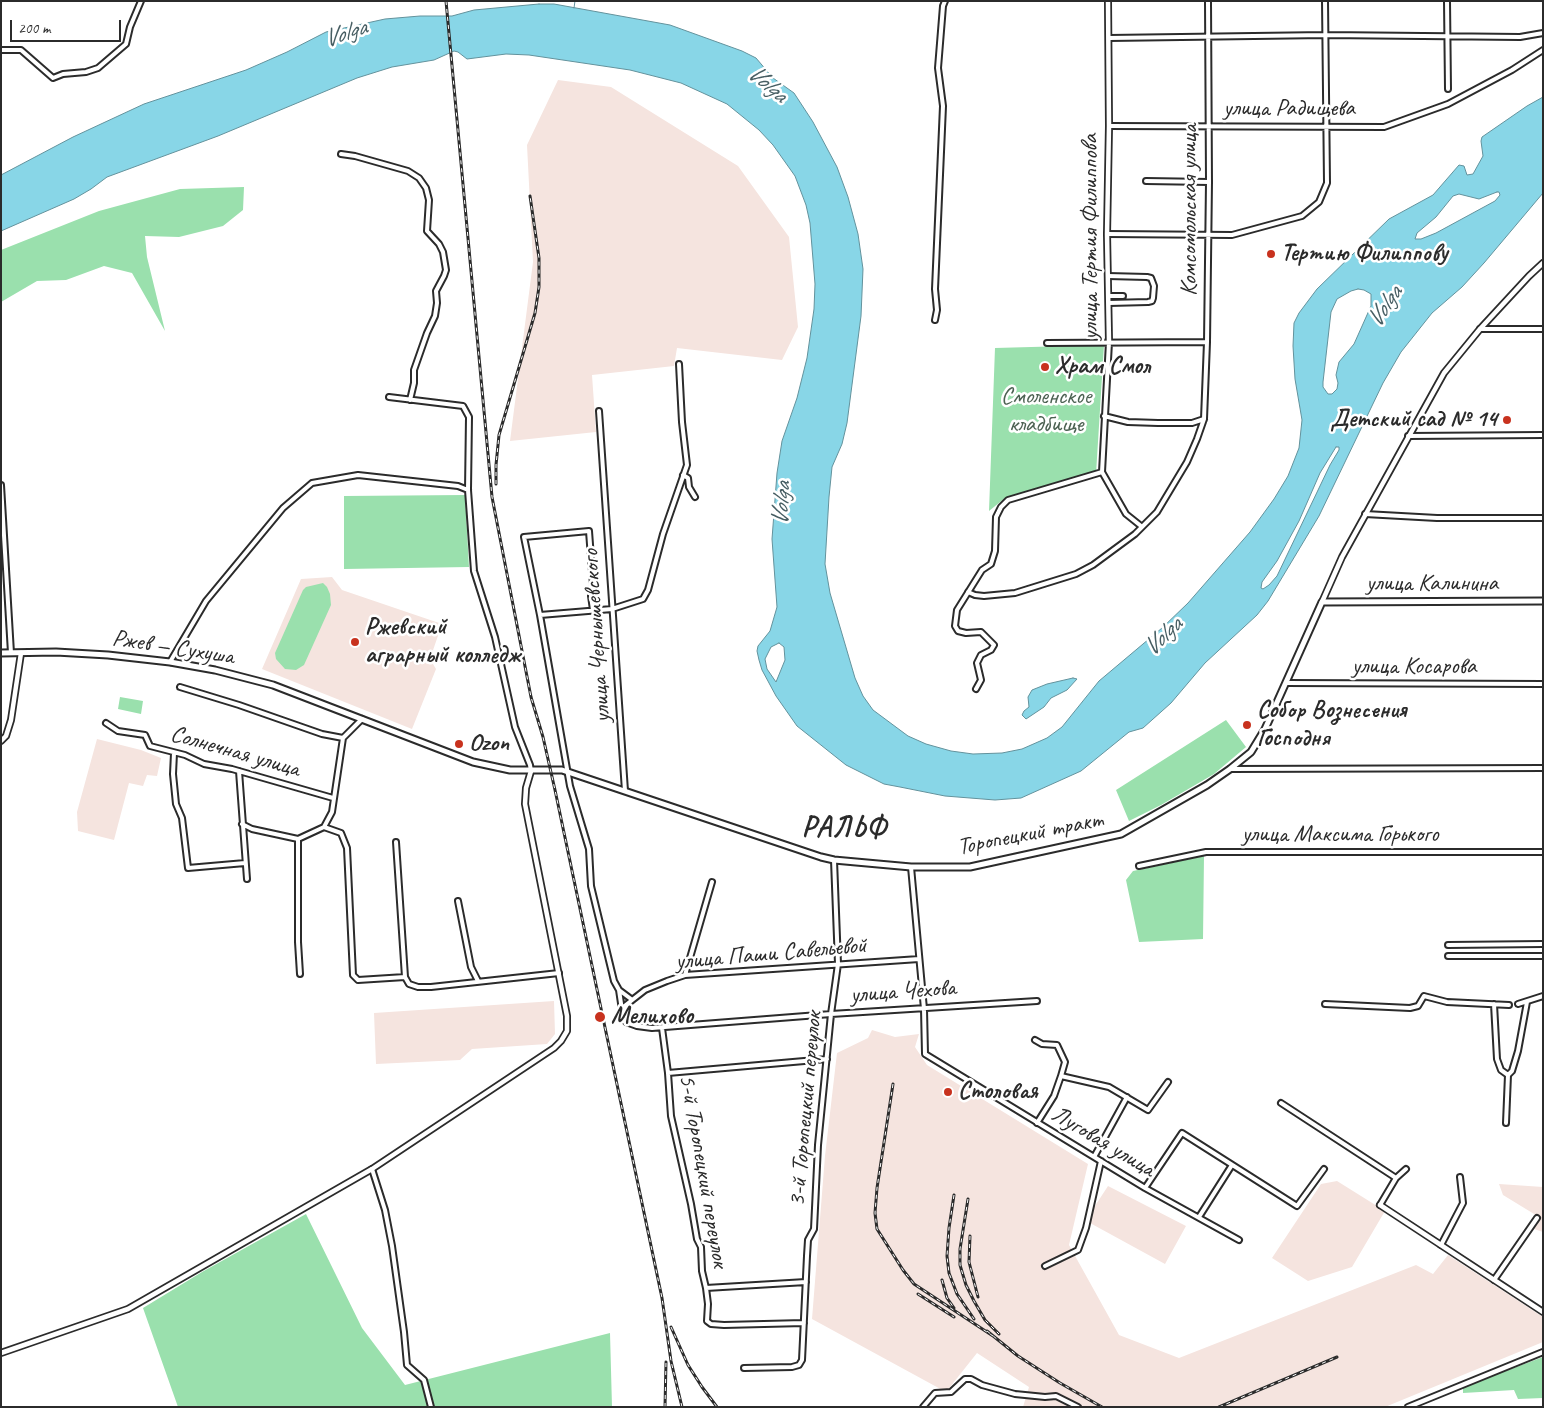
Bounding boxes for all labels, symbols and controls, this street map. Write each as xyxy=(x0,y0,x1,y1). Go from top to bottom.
scale bar xyxy=(12,10,124,42)
water label: Volga xyxy=(320,13,370,55)
text: 200 m xyxy=(18,19,50,38)
water label: Volga xyxy=(741,58,793,110)
street label: улица Радищева xyxy=(1223,95,1355,123)
street label: Комсомольская улица xyxy=(1176,124,1204,296)
street label: улица Тертия Филиппова xyxy=(1077,134,1105,340)
place label: Тертию Филиппову xyxy=(1281,240,1447,268)
marker: Тертию Филиппову xyxy=(1265,248,1277,260)
water label: Volga xyxy=(1360,281,1410,333)
place label: Храм Смол xyxy=(1055,353,1150,381)
marker: Храм Смол xyxy=(1039,361,1051,373)
park label: Смоленское кладбище xyxy=(1001,383,1091,439)
place label: Детский сад № 14 xyxy=(1330,406,1497,434)
marker: Детский сад № 14 xyxy=(1501,414,1513,426)
water label: Volga xyxy=(766,481,798,527)
street label: улица Чернышевского xyxy=(577,548,617,724)
street label: улица Калинина xyxy=(1366,570,1498,598)
water label: Volga xyxy=(1137,611,1189,663)
place label: Ржевский аграрный колледж xyxy=(365,614,520,670)
street label: Ржев — Сухуша xyxy=(110,624,236,672)
marker: Ржевский аграрный колледж xyxy=(349,636,361,648)
street label: улица Косарова xyxy=(1352,653,1476,681)
place label: Собор Вознесения Господня xyxy=(1257,697,1407,753)
marker: Собор Вознесения Господня xyxy=(1241,719,1253,731)
street label: Солнечная улица xyxy=(167,720,303,784)
place label: Ozon xyxy=(469,730,509,758)
marker: Ozon xyxy=(453,738,465,750)
street label: Торопецкий тракт xyxy=(955,806,1105,862)
district label: РАЛЬФ xyxy=(801,811,887,845)
street label: улица Максима Горького xyxy=(1242,821,1438,849)
street label: улица Паши Савельевой xyxy=(674,931,868,977)
street label: улица Чехова xyxy=(849,974,957,1010)
place label: Мелихово xyxy=(611,1003,693,1031)
marker: Мелихово xyxy=(593,1010,607,1024)
street label: 3-й Торопецкий переулок xyxy=(783,1010,829,1208)
street label: 5-й Торопецкий переулок xyxy=(672,1072,734,1270)
place label: Столовая xyxy=(958,1078,1038,1106)
marker: Столовая xyxy=(942,1086,954,1098)
street label: Луговая улица xyxy=(1046,1100,1160,1184)

